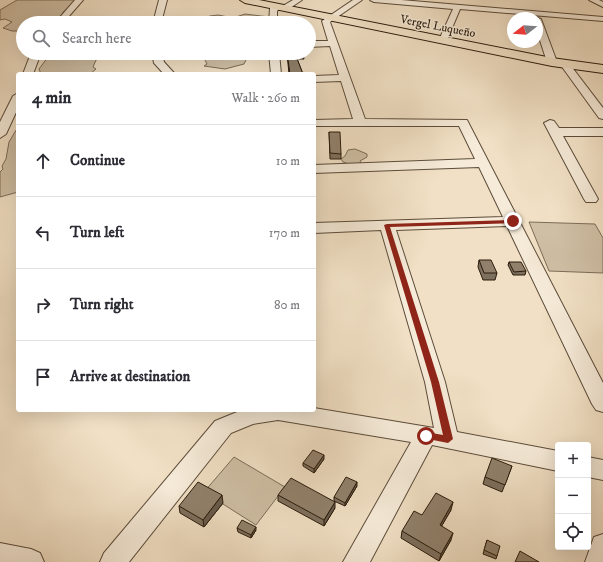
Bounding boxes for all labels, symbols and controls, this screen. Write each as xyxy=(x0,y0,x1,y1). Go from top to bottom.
street label: Vergel Luqueño xyxy=(398,12,477,41)
north arrow xyxy=(507,12,543,48)
search box xyxy=(16,16,316,60)
icon: search xyxy=(30,27,52,49)
text: Search here xyxy=(62,29,131,48)
text: 4 min xyxy=(32,87,71,109)
text: Walk · 260 m xyxy=(232,90,300,106)
icon: ahead xyxy=(32,150,54,172)
text: Continue xyxy=(70,151,125,170)
text: 10 m xyxy=(276,153,300,169)
route end xyxy=(504,212,522,230)
icon: left xyxy=(32,222,54,244)
text: Turn left xyxy=(70,223,124,242)
text: 170 m xyxy=(269,225,300,241)
icon: right xyxy=(32,294,54,316)
text: Turn right xyxy=(70,295,133,314)
text: 80 m xyxy=(274,297,300,313)
icon: arrive xyxy=(32,366,54,388)
text: Arrive at destination xyxy=(70,367,190,386)
route start xyxy=(417,427,435,445)
map controls xyxy=(555,442,591,550)
button: + xyxy=(555,442,591,478)
button: − xyxy=(555,478,591,514)
button: locate xyxy=(555,514,591,550)

